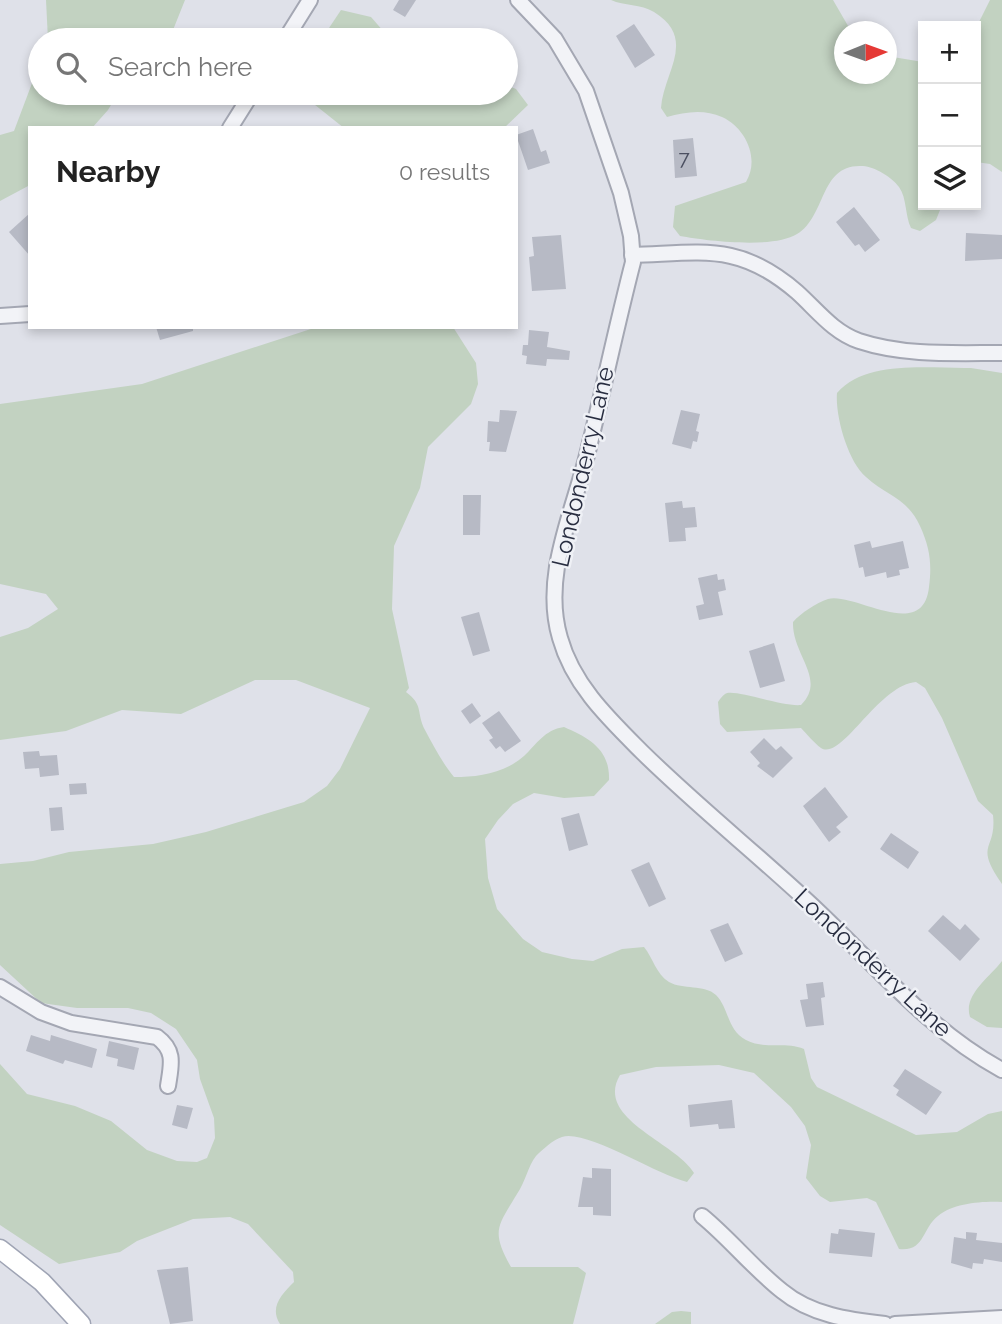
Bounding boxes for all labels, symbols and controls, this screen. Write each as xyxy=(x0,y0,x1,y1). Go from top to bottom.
north arrow xyxy=(834,21,897,84)
map controls xyxy=(918,21,981,210)
button: + xyxy=(918,21,981,84)
search box xyxy=(28,28,518,105)
icon: search xyxy=(52,48,90,86)
text: Search here xyxy=(108,52,252,82)
button: − xyxy=(918,84,981,147)
house number: 7 xyxy=(678,145,690,170)
button: layers xyxy=(918,147,981,210)
text: Nearby xyxy=(56,154,160,189)
text: 0 results xyxy=(399,158,490,185)
street label: Londonderry Lane xyxy=(545,364,620,570)
street label: Londonderry Lane xyxy=(789,882,958,1043)

